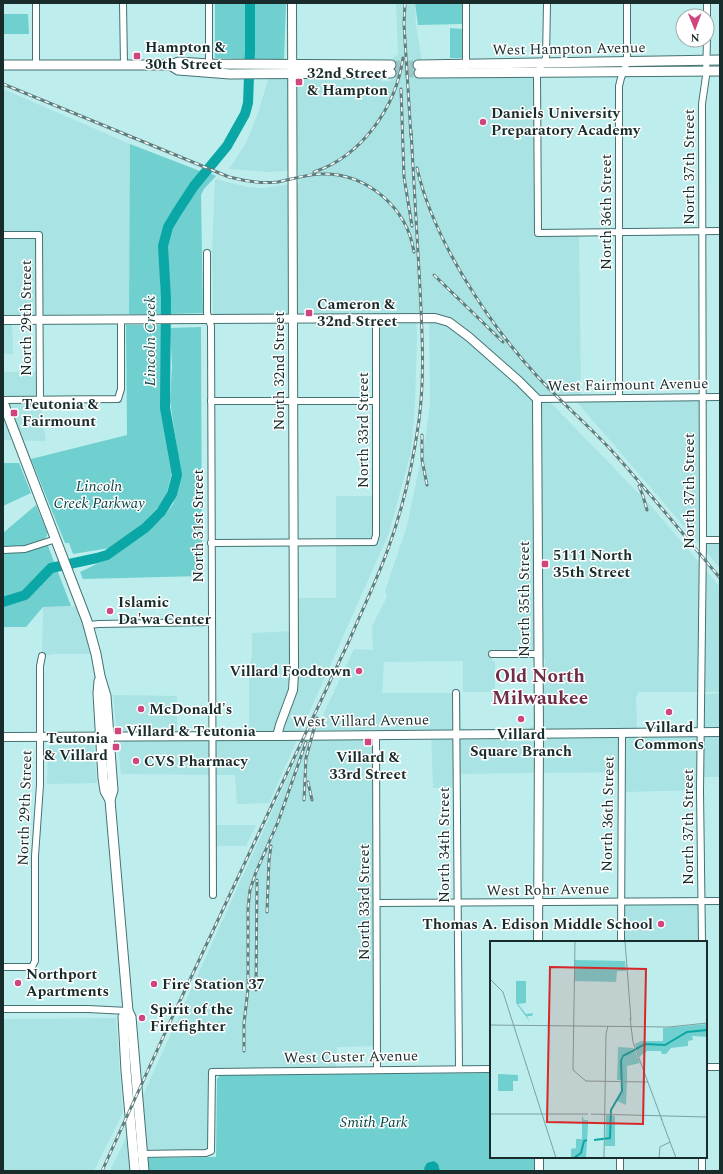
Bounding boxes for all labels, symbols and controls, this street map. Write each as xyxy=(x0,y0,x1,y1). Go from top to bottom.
north arrow xyxy=(675,8,715,48)
text: N xyxy=(691,29,700,46)
place label: Hampton & 30th Street xyxy=(145,36,227,76)
street label: West Hampton Avenue xyxy=(492,36,646,62)
marker: Hampton & 30th Street xyxy=(132,51,142,61)
place label: 32nd Street & Hampton xyxy=(307,62,388,102)
marker: 32nd Street & Hampton xyxy=(294,77,304,87)
place label: Daniels University Preparatory Academy xyxy=(491,102,641,142)
street label: North 37th Street xyxy=(678,109,701,225)
marker: Daniels University Preparatory Academy xyxy=(478,117,488,127)
street label: North 36th Street xyxy=(595,154,618,270)
street label: North 29th Street xyxy=(15,260,38,376)
place label: Cameron & 32nd Street xyxy=(317,293,398,333)
water label: Lincoln Creek xyxy=(138,295,162,387)
marker: Cameron & 32nd Street xyxy=(304,308,314,318)
street label: North 32nd Street xyxy=(268,311,291,431)
street label: North 33rd Street xyxy=(352,372,375,488)
street label: West Fairmount Avenue xyxy=(547,372,709,398)
place label: Teutonia & Fairmount xyxy=(22,393,100,433)
marker: Teutonia & Fairmount xyxy=(9,408,19,418)
street label: North 37th Street xyxy=(678,433,701,549)
street label: North 31st Street xyxy=(187,469,210,583)
park label: Lincoln Creek Parkway xyxy=(53,475,145,515)
street label: North 35th Street xyxy=(513,541,536,657)
place label: 5111 North 35th Street xyxy=(553,544,632,584)
marker: 5111 North 35th Street xyxy=(540,559,550,569)
place label: Islamic Da'wa Center xyxy=(118,591,211,631)
marker: Islamic Da'wa Center xyxy=(105,606,115,616)
place label: Villard Foodtown xyxy=(230,660,351,683)
district label: Old North Milwaukee xyxy=(492,662,588,713)
marker: Villard Foodtown xyxy=(354,666,364,676)
place label: McDonald's xyxy=(149,698,232,721)
marker: McDonald's xyxy=(136,704,146,714)
marker: Villard Commons xyxy=(664,707,674,717)
street label: West Villard Avenue xyxy=(292,708,430,734)
marker: Villard Square Branch xyxy=(516,714,526,724)
place label: Villard Commons xyxy=(634,716,704,756)
place label: Villard & Teutonia xyxy=(126,720,256,743)
place label: Villard Square Branch xyxy=(470,723,572,763)
marker: Villard & Teutonia xyxy=(113,726,123,736)
place label: Teutonia & Villard xyxy=(44,727,108,767)
marker: Villard & 33rd Street xyxy=(363,737,373,747)
marker: Teutonia & Villard xyxy=(111,742,121,752)
place label: Villard & 33rd Street xyxy=(329,746,407,786)
street label: North 29th Street xyxy=(11,750,39,866)
place label: CVS Pharmacy xyxy=(144,750,248,773)
marker: CVS Pharmacy xyxy=(131,756,141,766)
street label: North 36th Street xyxy=(595,756,621,872)
street label: North 37th Street xyxy=(677,769,700,885)
street label: North 34th Street xyxy=(433,787,456,903)
street label: North 33rd Street xyxy=(353,844,376,960)
street label: West Rohr Avenue xyxy=(486,877,610,903)
place label: Thomas A. Edison Middle School xyxy=(422,913,653,936)
marker: Thomas A. Edison Middle School xyxy=(656,919,666,929)
inset map xyxy=(490,941,707,1158)
place label: Northport Apartments xyxy=(26,963,109,1003)
place label: Fire Station 37 xyxy=(162,973,265,996)
marker: Northport Apartments xyxy=(13,978,23,988)
marker: Fire Station 37 xyxy=(149,979,159,989)
place label: Spirit of the Firefighter xyxy=(150,998,233,1038)
marker: Spirit of the Firefighter xyxy=(137,1013,147,1023)
street label: West Custer Avenue xyxy=(284,1044,418,1070)
park label: Smith Park xyxy=(340,1111,408,1134)

